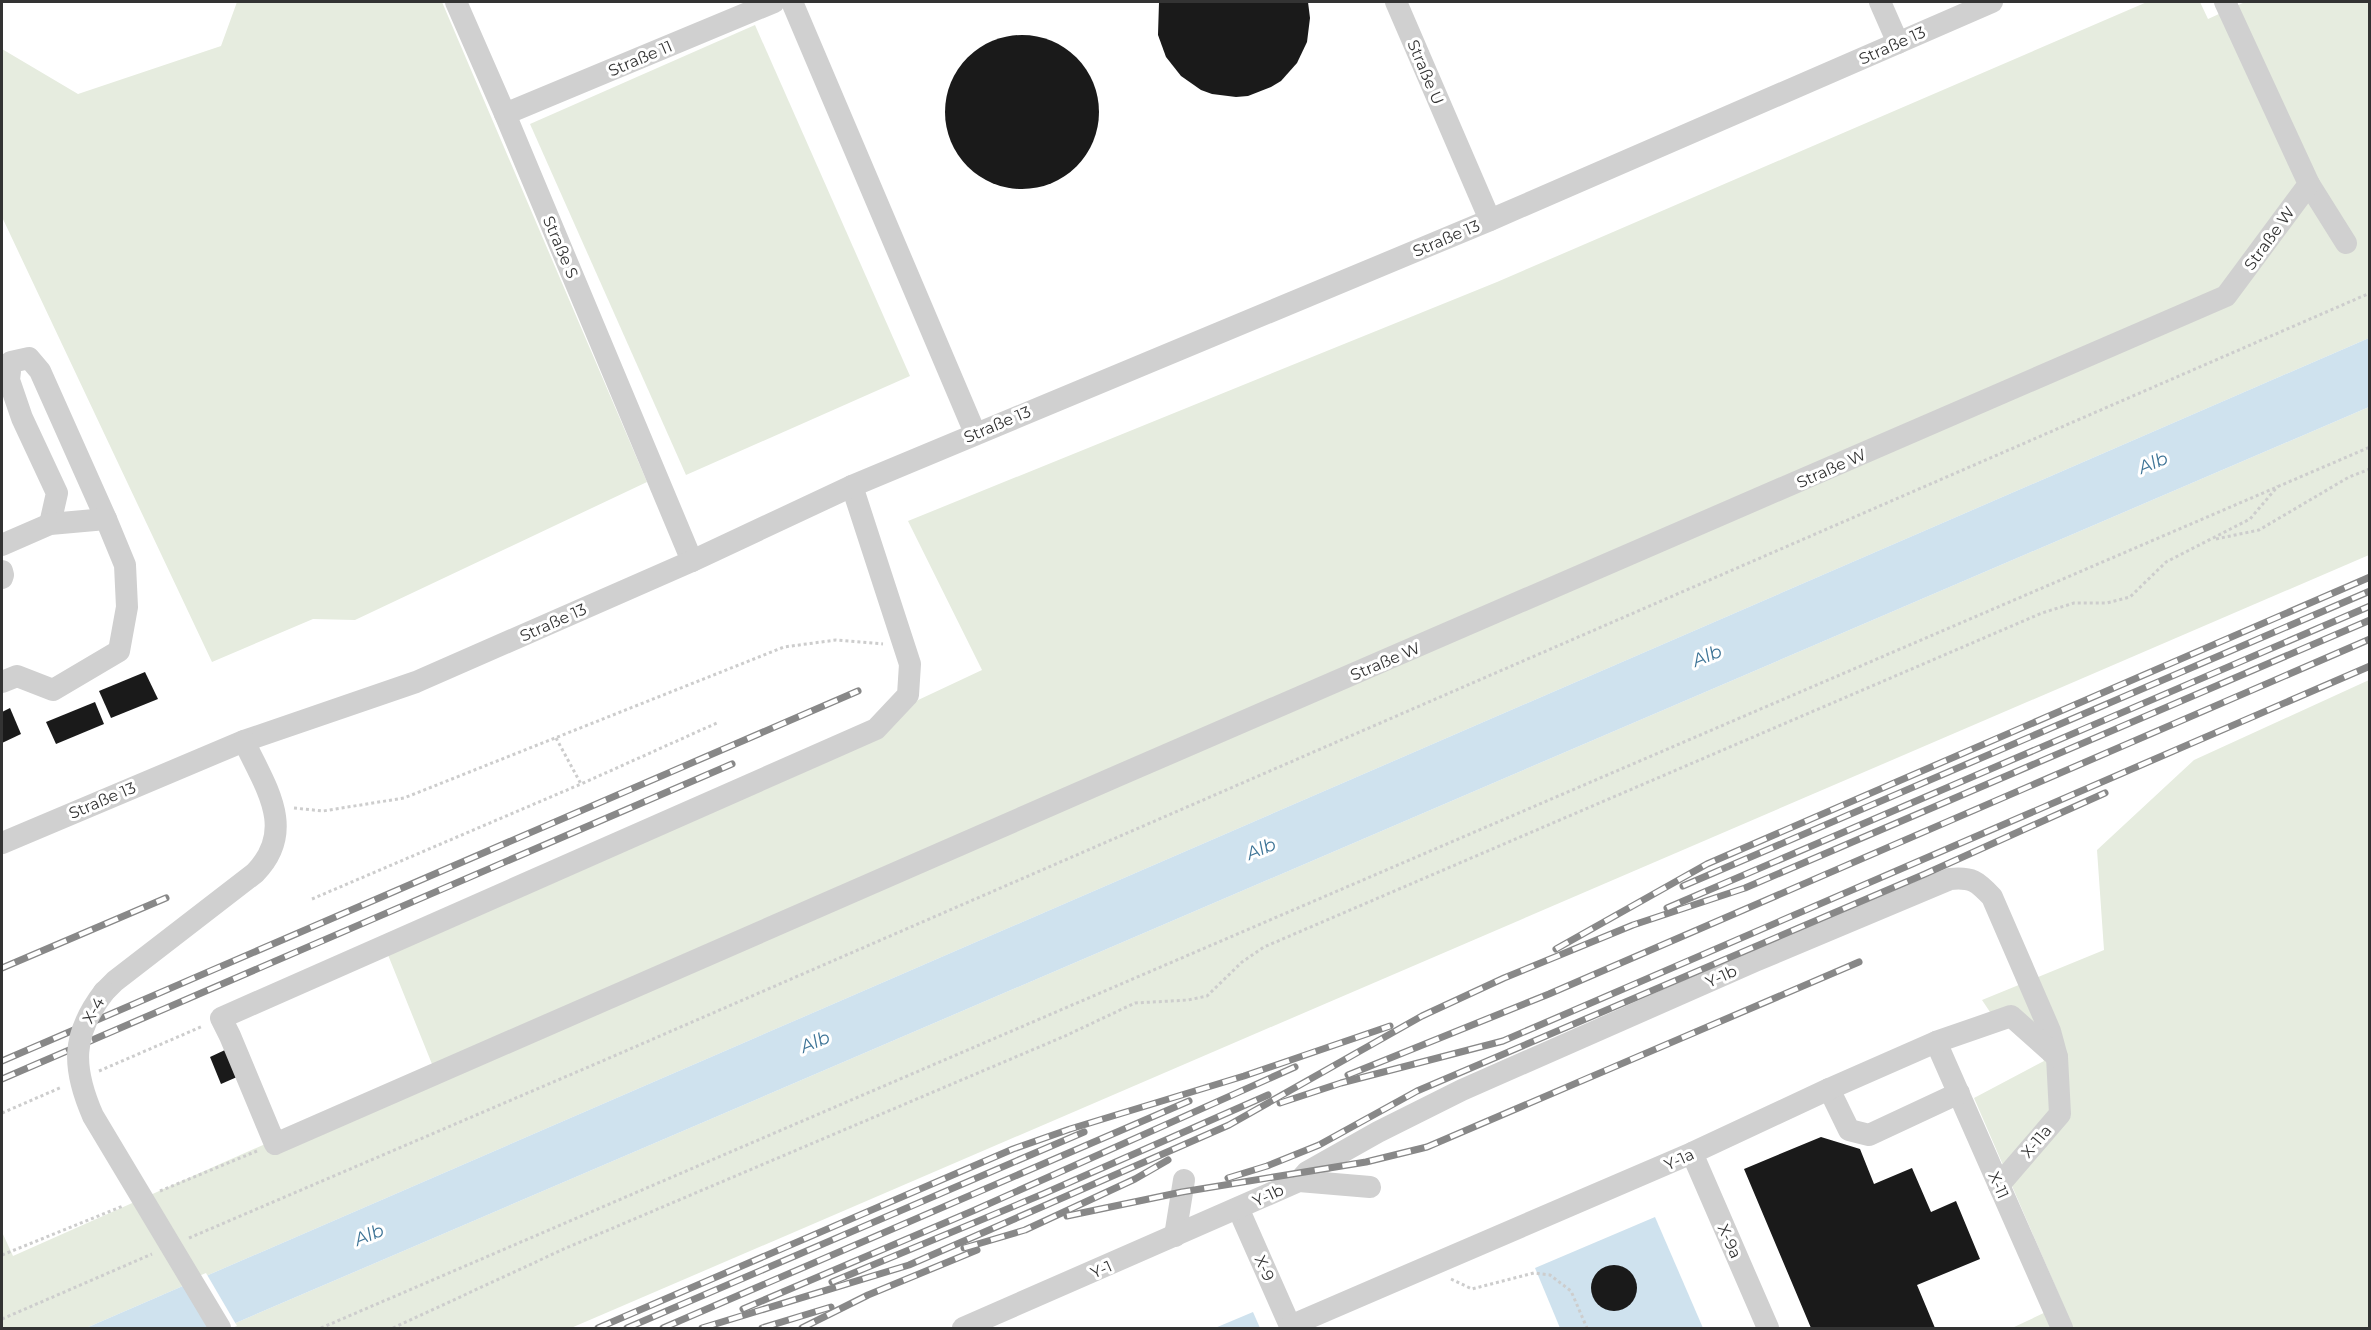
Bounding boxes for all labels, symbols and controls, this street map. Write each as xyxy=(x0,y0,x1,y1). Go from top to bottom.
street label: Straße 13 xyxy=(1856,22,1928,69)
street label: Straße 11 xyxy=(605,37,675,80)
street label: Straße U xyxy=(1403,37,1448,108)
street label: Straße W xyxy=(2240,203,2299,274)
street label: Straße S xyxy=(539,213,582,281)
street label: Straße 13 xyxy=(1410,216,1483,261)
street label: Straße 13 xyxy=(961,402,1034,447)
street label: Straße W xyxy=(1794,445,1869,492)
water label: Alb xyxy=(2134,447,2171,479)
street label: Straße 13 xyxy=(517,599,589,646)
street label: Straße W xyxy=(1347,638,1423,685)
water label: Alb xyxy=(1688,640,1725,672)
street label: Straße 13 xyxy=(66,778,139,823)
water label: Alb xyxy=(1242,833,1279,865)
street label: Y-1b xyxy=(1703,961,1740,992)
street label: X-4 xyxy=(78,993,109,1027)
water label: Alb xyxy=(796,1026,833,1058)
street label: X-11a xyxy=(2017,1121,2056,1162)
street label: Y-1a xyxy=(1661,1145,1697,1174)
street label: X-11 xyxy=(1984,1169,2013,1202)
street label: Y-1b xyxy=(1250,1180,1287,1211)
water label: Alb xyxy=(350,1219,387,1251)
street label: X-9a xyxy=(1714,1221,1745,1261)
street label: X-9 xyxy=(1251,1252,1279,1284)
street label: Y-1 xyxy=(1088,1256,1115,1282)

